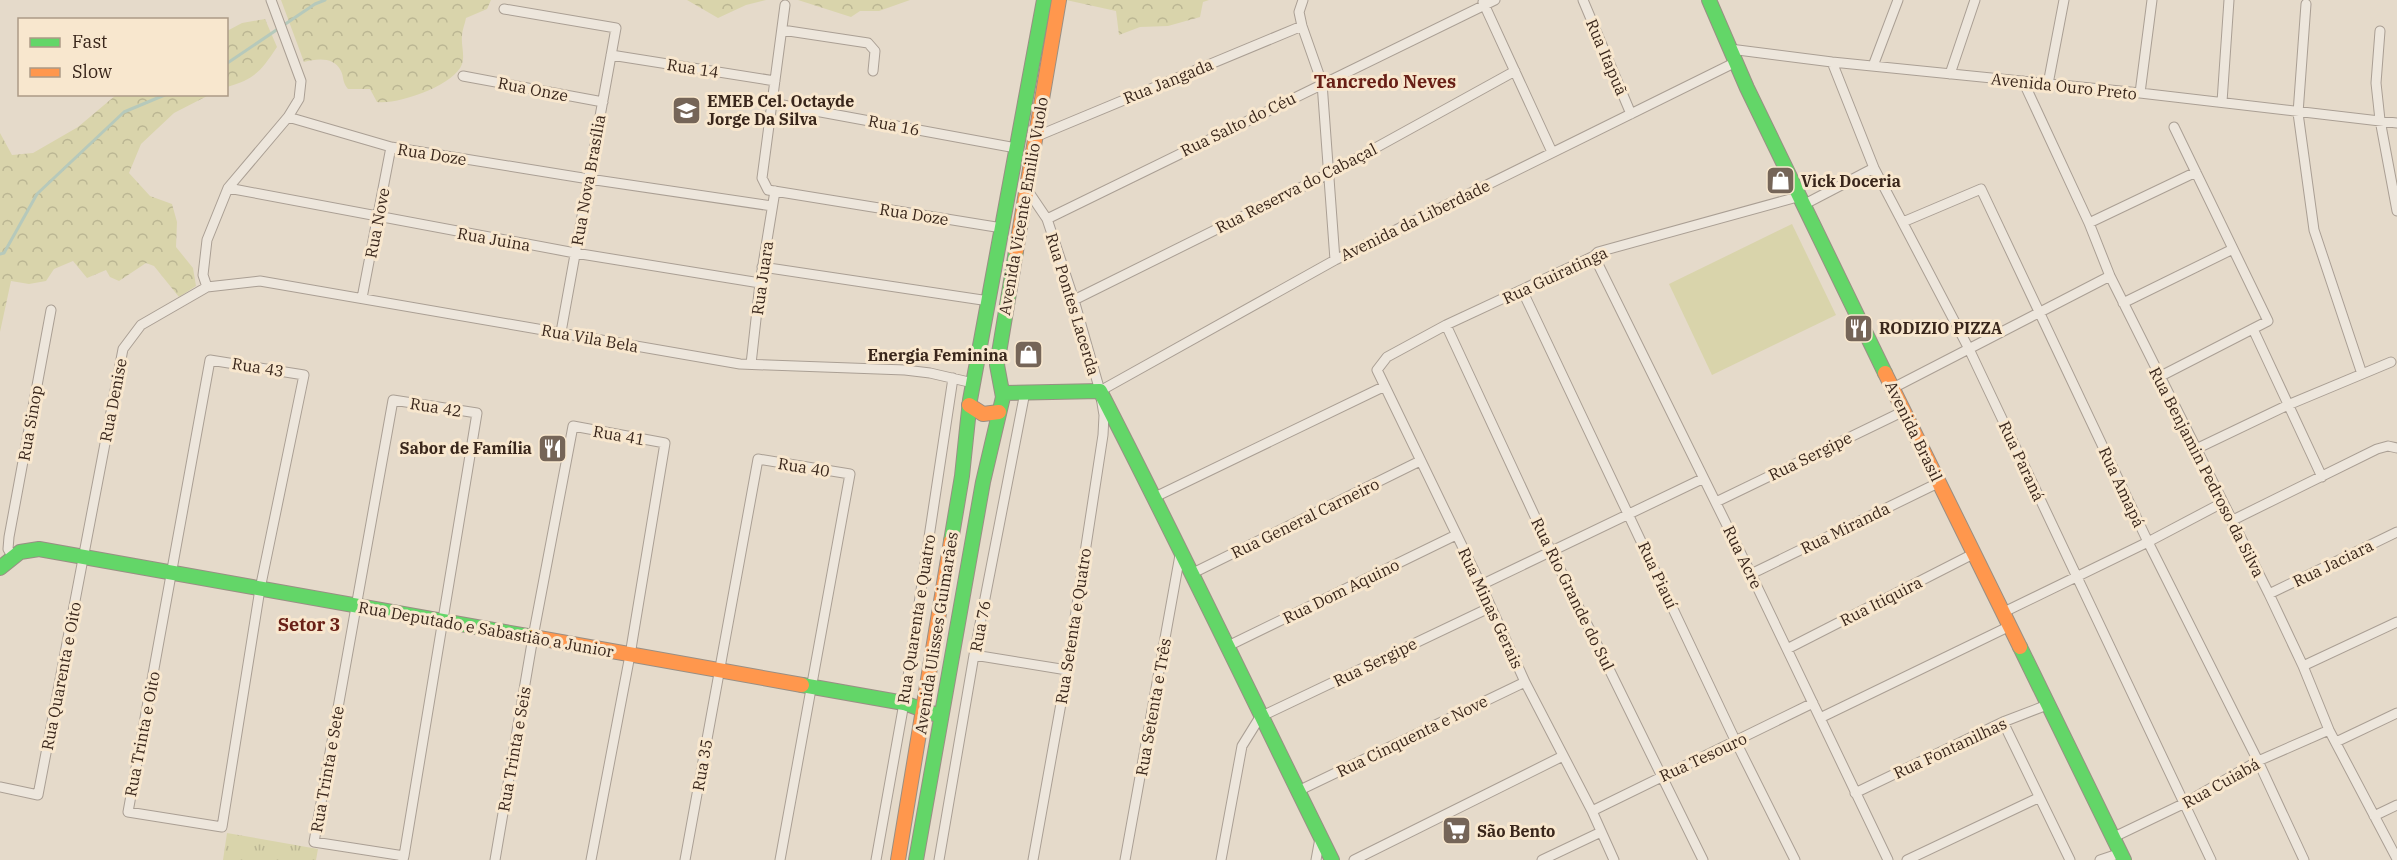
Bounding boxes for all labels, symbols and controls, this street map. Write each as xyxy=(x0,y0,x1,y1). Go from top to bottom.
street label: Rua Itapuã xyxy=(1582,16,1632,99)
legend xyxy=(18,18,228,96)
text: Fast xyxy=(72,30,107,53)
street label: Rua 14 xyxy=(666,54,720,82)
street label: Rua Jangada xyxy=(1120,54,1216,108)
text: Slow xyxy=(72,60,112,83)
street label: Avenida Ouro Preto xyxy=(1990,68,2138,104)
district label: Tancredo Neves xyxy=(1314,70,1456,93)
street label: Rua Onze xyxy=(496,72,570,106)
street label: Rua Salto do Céu xyxy=(1177,87,1299,161)
place label: EMEB Cel. Octayde Jorge Da Silva xyxy=(707,91,854,129)
school or university icon: EMEB Cel. Octayde Jorge Da Silva xyxy=(670,94,702,126)
street label: Avenida Vicente Emilio Vuolo xyxy=(994,95,1052,317)
street label: Rua 16 xyxy=(866,110,922,140)
street label: Rua Nova Brasília xyxy=(567,113,609,247)
street label: Rua Doze xyxy=(396,139,468,169)
street label: Rua Reserva do Cabaçal xyxy=(1212,139,1380,237)
shop icon: Vick Doceria xyxy=(1764,165,1796,197)
place label: Vick Doceria xyxy=(1801,171,1901,191)
street label: Avenida da Liberdade xyxy=(1337,175,1493,265)
street label: Rua Nove xyxy=(360,186,394,260)
street label: Rua Doze xyxy=(878,199,950,229)
street label: Rua Juina xyxy=(456,223,533,255)
street label: Rua Pontes Lacerda xyxy=(1042,230,1104,378)
street label: Rua Juara xyxy=(747,239,777,316)
street label: Rua Guiratinga xyxy=(1499,242,1611,308)
restaurant icon: RODIZIO PIZZA xyxy=(1842,312,1874,344)
place label: RODIZIO PIZZA xyxy=(1879,318,2002,338)
street label: Rua Vila Bela xyxy=(540,320,640,356)
shop icon: Energia Feminina xyxy=(1013,339,1045,371)
place label: Energia Feminina xyxy=(867,345,1008,365)
street label: Rua 43 xyxy=(231,353,285,381)
street label: Rua Denise xyxy=(95,357,131,443)
street label: Rua Benjamin Pedroso da Silva xyxy=(2145,363,2269,581)
street label: Avenida Brasil xyxy=(1881,378,1947,485)
street label: Rua Sinop xyxy=(14,383,47,462)
street label: Rua 42 xyxy=(409,393,463,421)
street label: Rua Paraná xyxy=(1995,418,2049,505)
street label: Rua 41 xyxy=(592,421,646,449)
street label: Rua Sergipe xyxy=(1765,427,1855,485)
restaurant icon: Sabor de Família xyxy=(537,432,569,464)
place label: Sabor de Família xyxy=(400,438,532,458)
street label: Rua Amapá xyxy=(2095,443,2149,531)
street label: Rua 40 xyxy=(777,453,831,481)
street label: Rua General Carneiro xyxy=(1228,473,1382,563)
street label: Rua Miranda xyxy=(1797,498,1893,558)
street label: Rua Rio Grande do Sul xyxy=(1527,514,1619,674)
street label: Rua Acre xyxy=(1719,522,1767,592)
street label: Avenida Ulisses Guimarães xyxy=(910,530,962,736)
street label: Rua Quarenta e Quatro xyxy=(893,533,939,705)
street label: Rua Jaciara xyxy=(2290,535,2377,591)
street label: Rua Piauí xyxy=(1634,538,1682,612)
street label: Rua Minas Gerais xyxy=(1454,544,1528,672)
street label: Rua Setenta e Quatro xyxy=(1051,547,1095,705)
street label: Rua Dom Aquino xyxy=(1280,554,1402,628)
street label: Rua Itiquira xyxy=(1837,572,1926,630)
street label: Rua Deputado e Sabastião a Junior xyxy=(357,597,615,661)
street label: Rua 76 xyxy=(965,598,995,654)
street label: Rua Quarenta e Oito xyxy=(37,600,85,752)
district label: Setor 3 xyxy=(278,613,340,636)
street label: Rua Sergipe xyxy=(1330,633,1420,691)
street label: Rua Setenta e Três xyxy=(1131,637,1175,777)
street label: Rua Trinta e Oito xyxy=(120,670,164,798)
street label: Rua Trinta e Seis xyxy=(493,685,535,813)
street label: Rua Cinquenta e Nove xyxy=(1333,691,1491,781)
street label: Rua Trinta e Sete xyxy=(306,704,348,834)
street label: Rua Fontanilhas xyxy=(1890,713,2010,783)
street label: Rua Tesouro xyxy=(1656,728,1750,786)
street label: Rua 35 xyxy=(688,738,716,792)
street label: Rua Cuiabá xyxy=(2179,753,2263,812)
supermarket icon: São Bento xyxy=(1440,815,1472,847)
place label: São Bento xyxy=(1477,821,1555,841)

